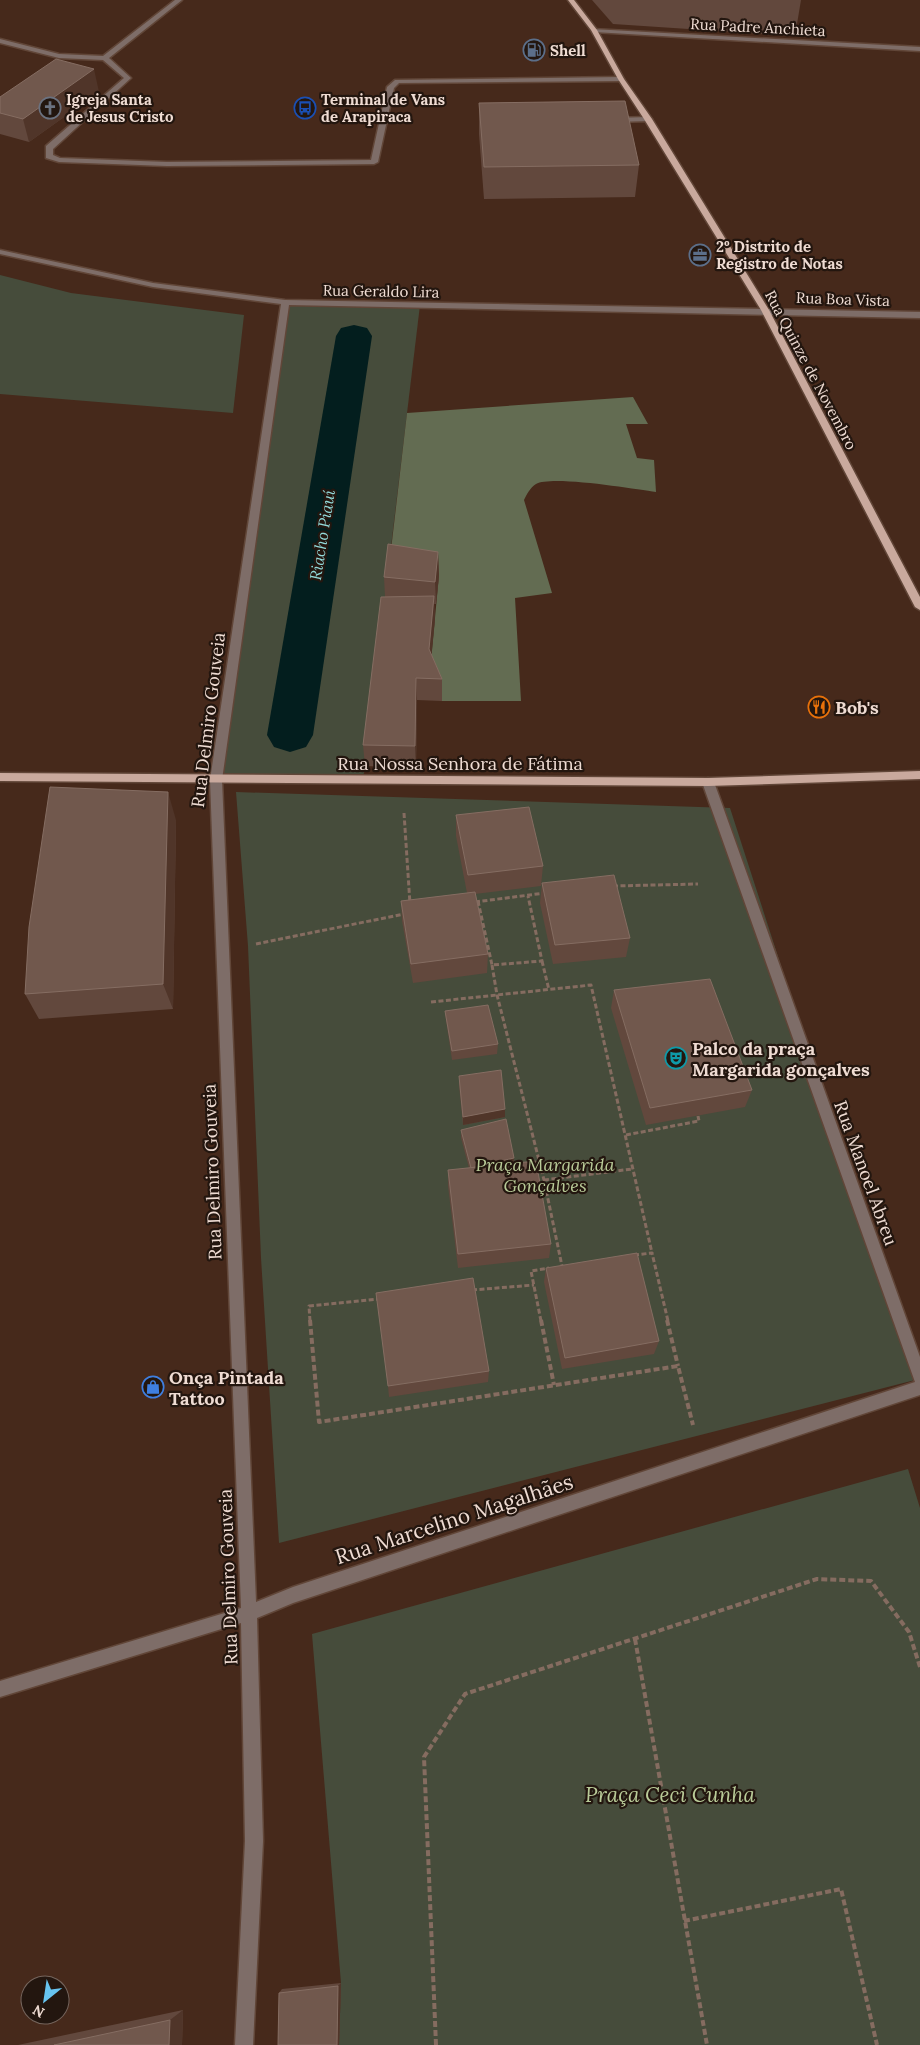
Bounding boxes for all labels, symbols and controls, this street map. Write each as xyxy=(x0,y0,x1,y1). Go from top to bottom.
street label: Rua Padre Anchieta xyxy=(690,14,826,40)
fuel station icon: Shell xyxy=(522,38,546,62)
place label: Shell xyxy=(550,41,586,60)
place label: Igreja Santa de Jesus Cristo xyxy=(66,90,174,126)
place label: Terminal de Vans de Arapiraca xyxy=(321,90,445,126)
church icon: Igreja Santa de Jesus Cristo xyxy=(38,96,62,120)
bus stop icon: Terminal de Vans de Arapiraca xyxy=(293,96,317,120)
place label: 2º Distrito de Registro de Notas xyxy=(716,237,843,273)
office icon: 2º Distrito de Registro de Notas xyxy=(688,243,712,267)
street label: Rua Geraldo Lira xyxy=(323,280,440,302)
street label: Rua Quinze de Novembro xyxy=(761,287,861,453)
street label: Rua Boa Vista xyxy=(796,288,891,310)
water label: Riacho Piauí xyxy=(305,488,339,582)
street label: Rua Delmiro Gouveia xyxy=(186,631,230,809)
restaurant icon: Bob's xyxy=(807,695,831,719)
place label: Bob's xyxy=(835,696,879,719)
street label: Rua Nossa Senhora de Fátima xyxy=(337,752,583,775)
place label: Palco da praça Margarida gonçalves xyxy=(692,1037,870,1081)
theatre icon: Palco da praça Margarida gonçalves xyxy=(664,1046,688,1070)
street label: Rua Delmiro Gouveia xyxy=(197,1084,227,1260)
street label: Rua Manoel Abreu xyxy=(829,1097,903,1249)
park label: Praça Margarida Gonçalves xyxy=(475,1153,615,1197)
place label: Onça Pintada Tattoo xyxy=(169,1366,284,1410)
shop icon: Onça Pintada Tattoo xyxy=(141,1375,165,1399)
street label: Rua Marcelino Magalhães xyxy=(332,1468,576,1570)
street label: Rua Delmiro Gouveia xyxy=(213,1489,243,1665)
park label: Praça Ceci Cunha xyxy=(585,1781,756,1808)
north arrow xyxy=(20,1975,70,2025)
text: N xyxy=(29,2001,48,2022)

